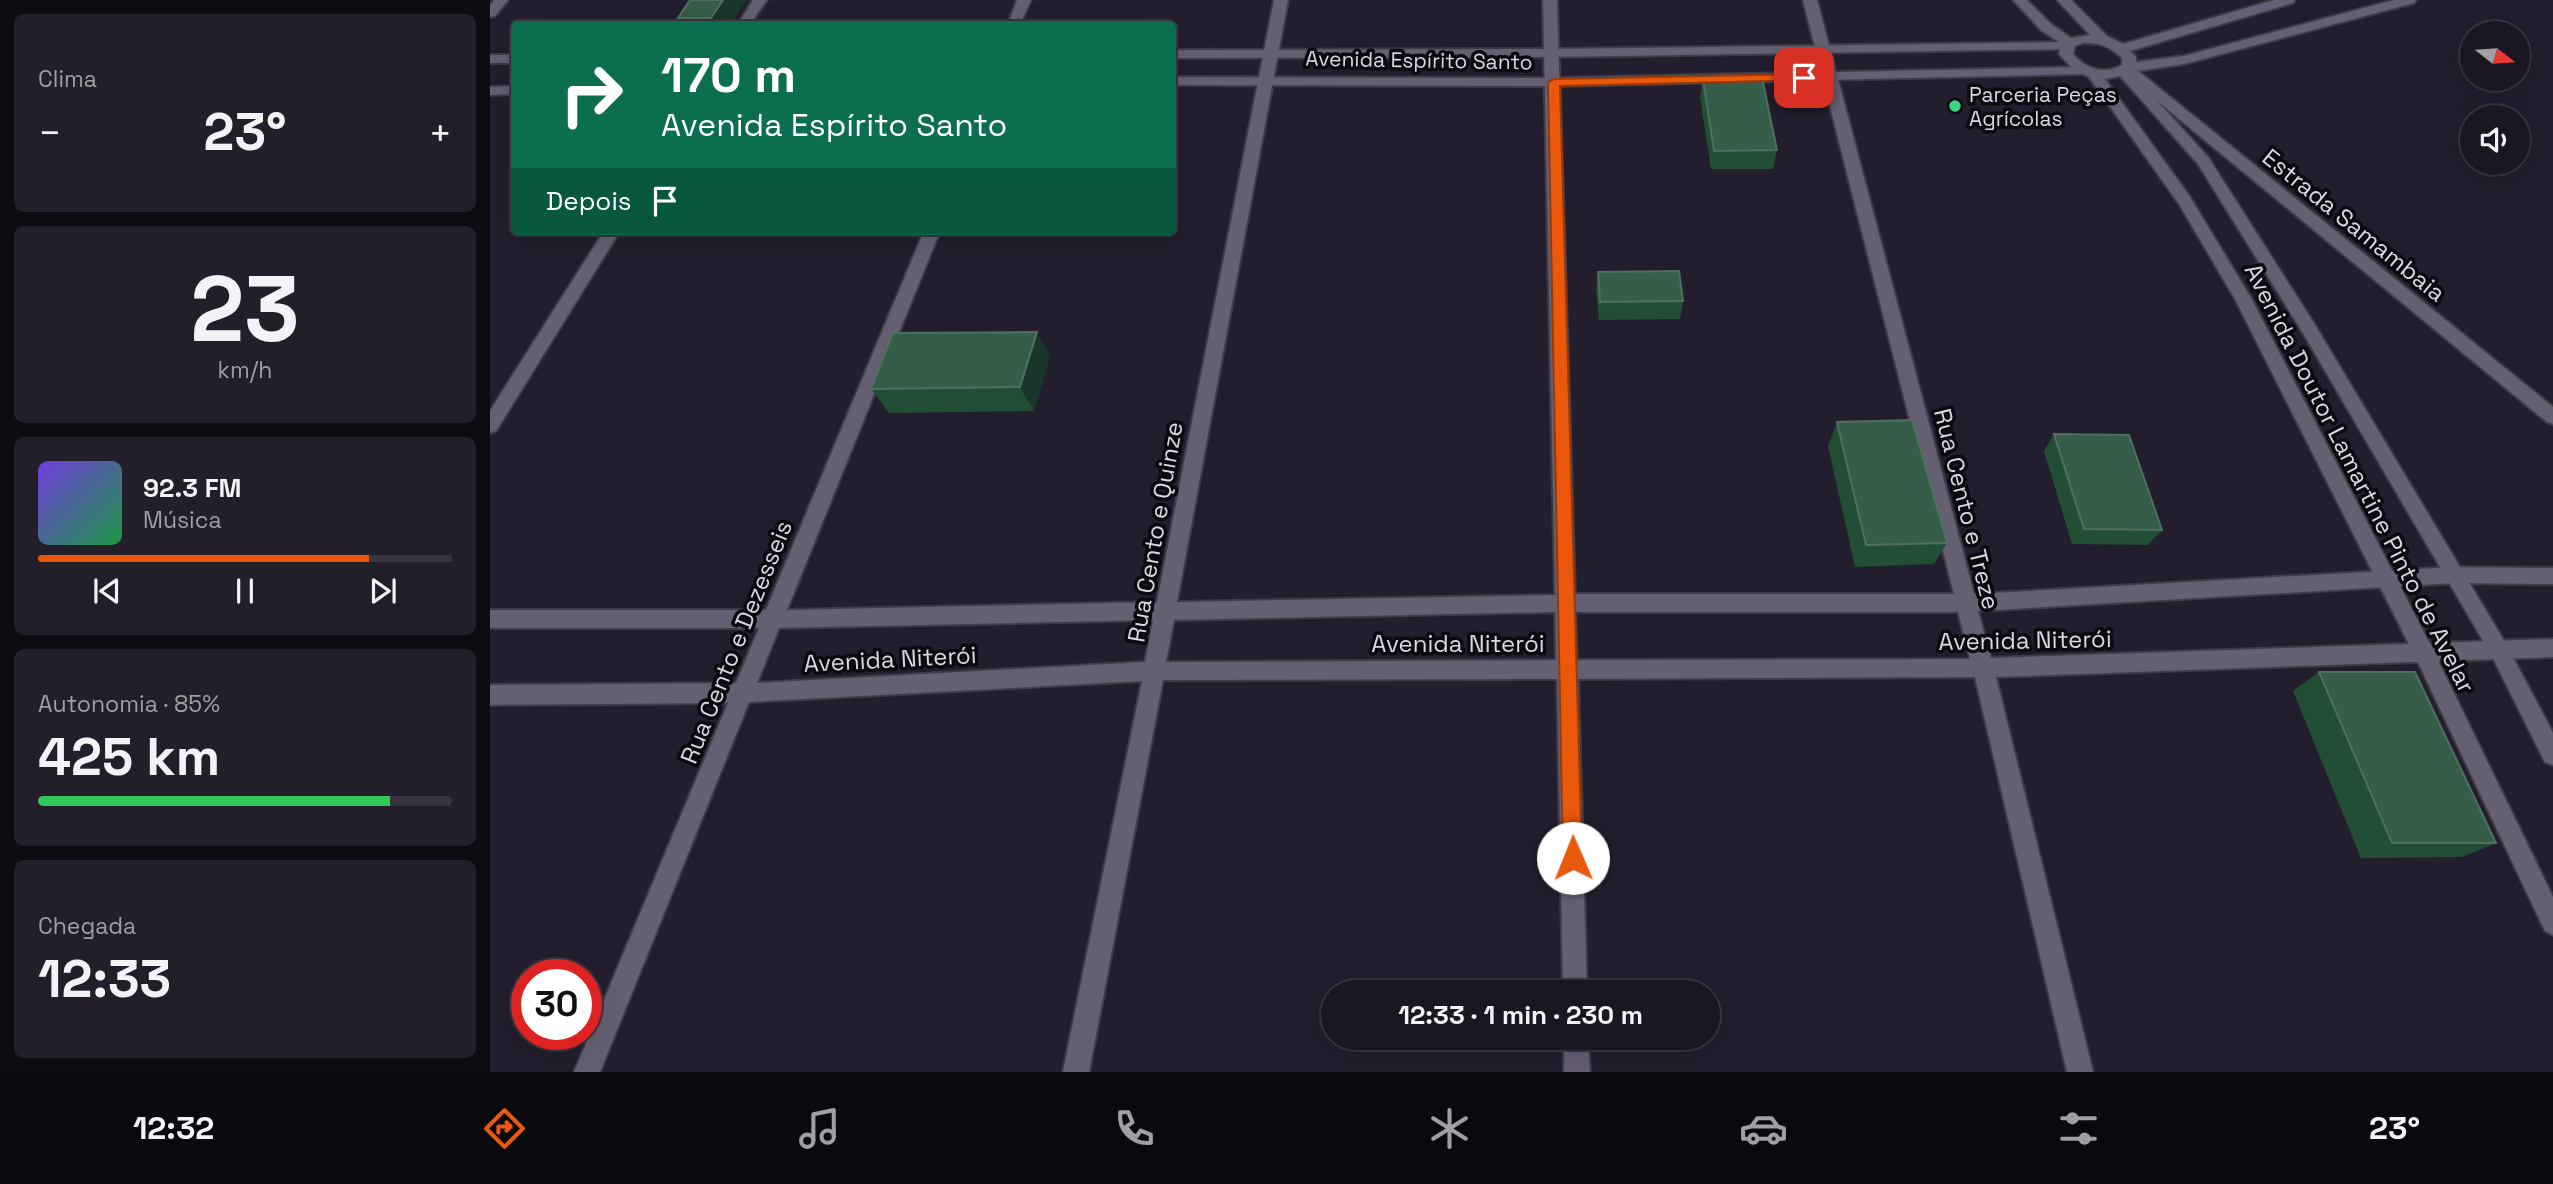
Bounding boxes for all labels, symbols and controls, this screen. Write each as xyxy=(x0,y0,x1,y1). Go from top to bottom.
north arrow xyxy=(2460,21,2530,91)
map controls xyxy=(2460,21,2530,175)
text: 170 m xyxy=(661,44,796,106)
street label: Avenida Espírito Santo xyxy=(1305,45,1533,75)
pin xyxy=(1774,48,1834,108)
icon: right xyxy=(546,49,637,140)
icon: arrive xyxy=(1785,59,1823,97)
text: Clima xyxy=(38,64,97,94)
place label: Parceria Peças Agrícolas xyxy=(1969,81,2117,132)
marker: Parceria Peças Agrícolas xyxy=(1947,98,1963,114)
text: 23° xyxy=(204,99,287,165)
text: Avenida Espírito Santo xyxy=(661,105,1007,145)
button: sound xyxy=(2460,105,2530,175)
text: − xyxy=(38,109,62,157)
text: + xyxy=(428,109,452,157)
street label: Estrada Samambaia xyxy=(2256,142,2452,309)
icon: arrive xyxy=(646,182,684,220)
text: Depois xyxy=(546,184,632,218)
text: 23 xyxy=(190,251,300,368)
street label: Avenida Doutor Lamartine Pinto de Avelar xyxy=(2238,258,2482,698)
text: km/h xyxy=(218,355,272,385)
street label: Rua Cento e Treze xyxy=(1927,405,2007,613)
street label: Rua Cento e Quinze xyxy=(1120,419,1190,645)
text: 92.3 FM xyxy=(143,471,242,505)
text: Música xyxy=(143,505,222,535)
street label: Rua Cento e Dezesseis xyxy=(673,516,799,768)
icon: previous xyxy=(88,572,126,610)
icon: pause xyxy=(226,572,264,610)
icon: next xyxy=(364,572,402,610)
street label: Avenida Niterói xyxy=(1938,623,2112,657)
street label: Avenida Niterói xyxy=(1371,628,1545,659)
street label: Avenida Niterói xyxy=(803,639,977,679)
text: Autonomia · 85% xyxy=(38,689,220,719)
text: 425 km xyxy=(38,724,220,790)
position arrow xyxy=(1536,821,1610,895)
text: Chegada xyxy=(38,911,136,941)
text: 12:33 xyxy=(38,946,171,1012)
speed limit sign: 30 xyxy=(511,959,602,1050)
text: 12:33 · 1 min · 230 m xyxy=(1398,998,1643,1032)
icon: directions xyxy=(480,1104,529,1153)
icon: music xyxy=(795,1104,844,1153)
icon: phone xyxy=(1110,1104,1159,1153)
icon: climate xyxy=(1425,1104,1474,1153)
icon: car xyxy=(1739,1104,1788,1153)
icon: filters xyxy=(2054,1104,2103,1153)
text: 12:32 xyxy=(133,1108,214,1148)
text: 23° xyxy=(2369,1108,2420,1148)

